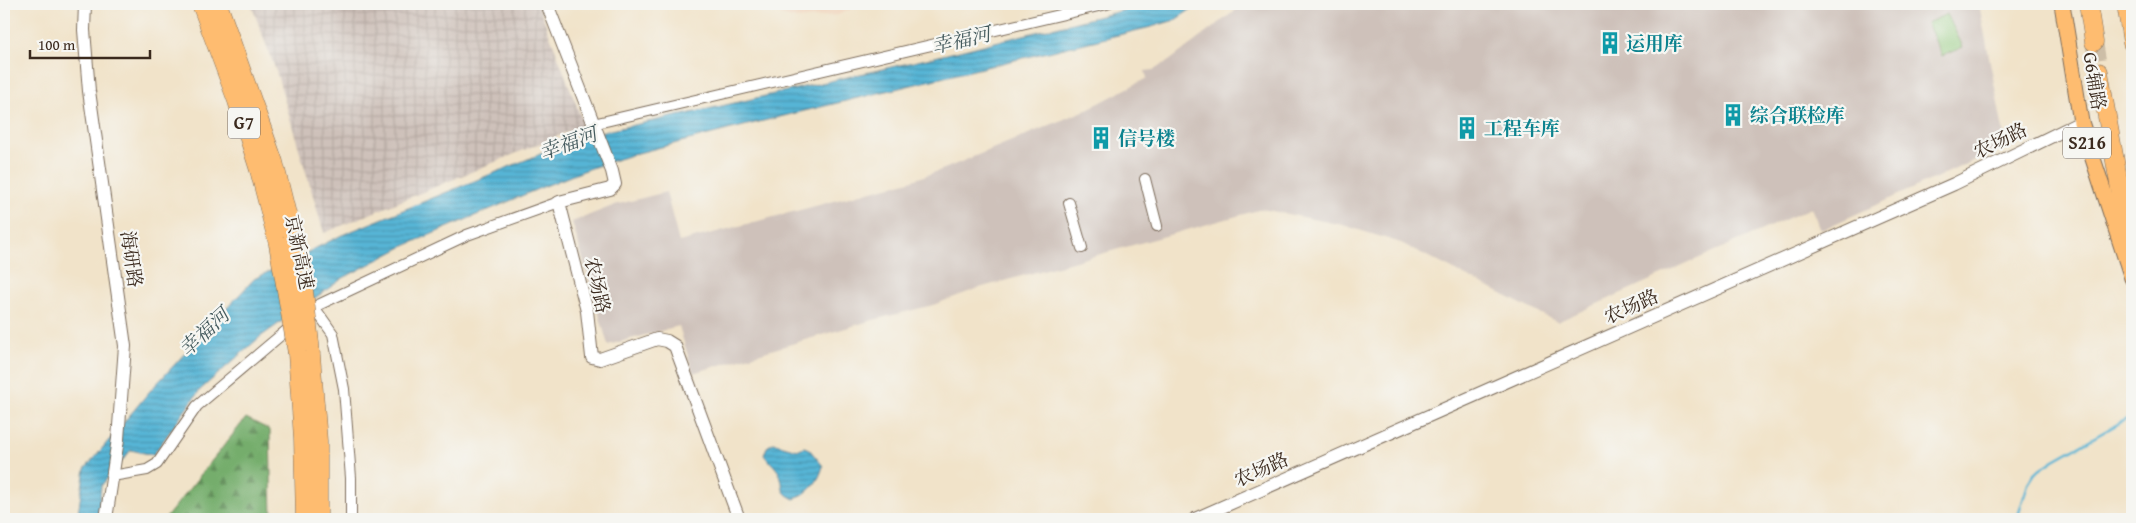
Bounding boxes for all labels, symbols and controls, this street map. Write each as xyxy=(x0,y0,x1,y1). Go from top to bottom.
water label: 幸福河 xyxy=(928,18,996,60)
scale bar xyxy=(30,28,150,60)
place label: 运用库 xyxy=(1626,29,1683,57)
building icon: 运用库 xyxy=(1597,30,1623,56)
text: 100 m xyxy=(38,34,76,55)
street label: G6辅路 xyxy=(2077,50,2113,112)
place label: 综合联检库 xyxy=(1750,101,1845,129)
building icon: 综合联检库 xyxy=(1720,102,1746,128)
road number: G7 xyxy=(228,108,260,138)
place label: 工程车库 xyxy=(1484,114,1560,142)
building icon: 工程车库 xyxy=(1454,115,1480,141)
street label: 农场路 xyxy=(1968,115,2032,165)
water label: 幸福河 xyxy=(535,118,604,166)
place label: 信号楼 xyxy=(1118,124,1175,152)
building icon: 信号楼 xyxy=(1088,125,1114,151)
road number: S216 xyxy=(2063,128,2111,158)
street label: 京新高速 xyxy=(278,212,322,292)
street label: 海研路 xyxy=(114,229,150,289)
street label: 农场路 xyxy=(578,254,618,316)
street label: 农场路 xyxy=(1599,282,1663,330)
water label: 幸福河 xyxy=(172,299,238,363)
street label: 农场路 xyxy=(1229,445,1293,493)

